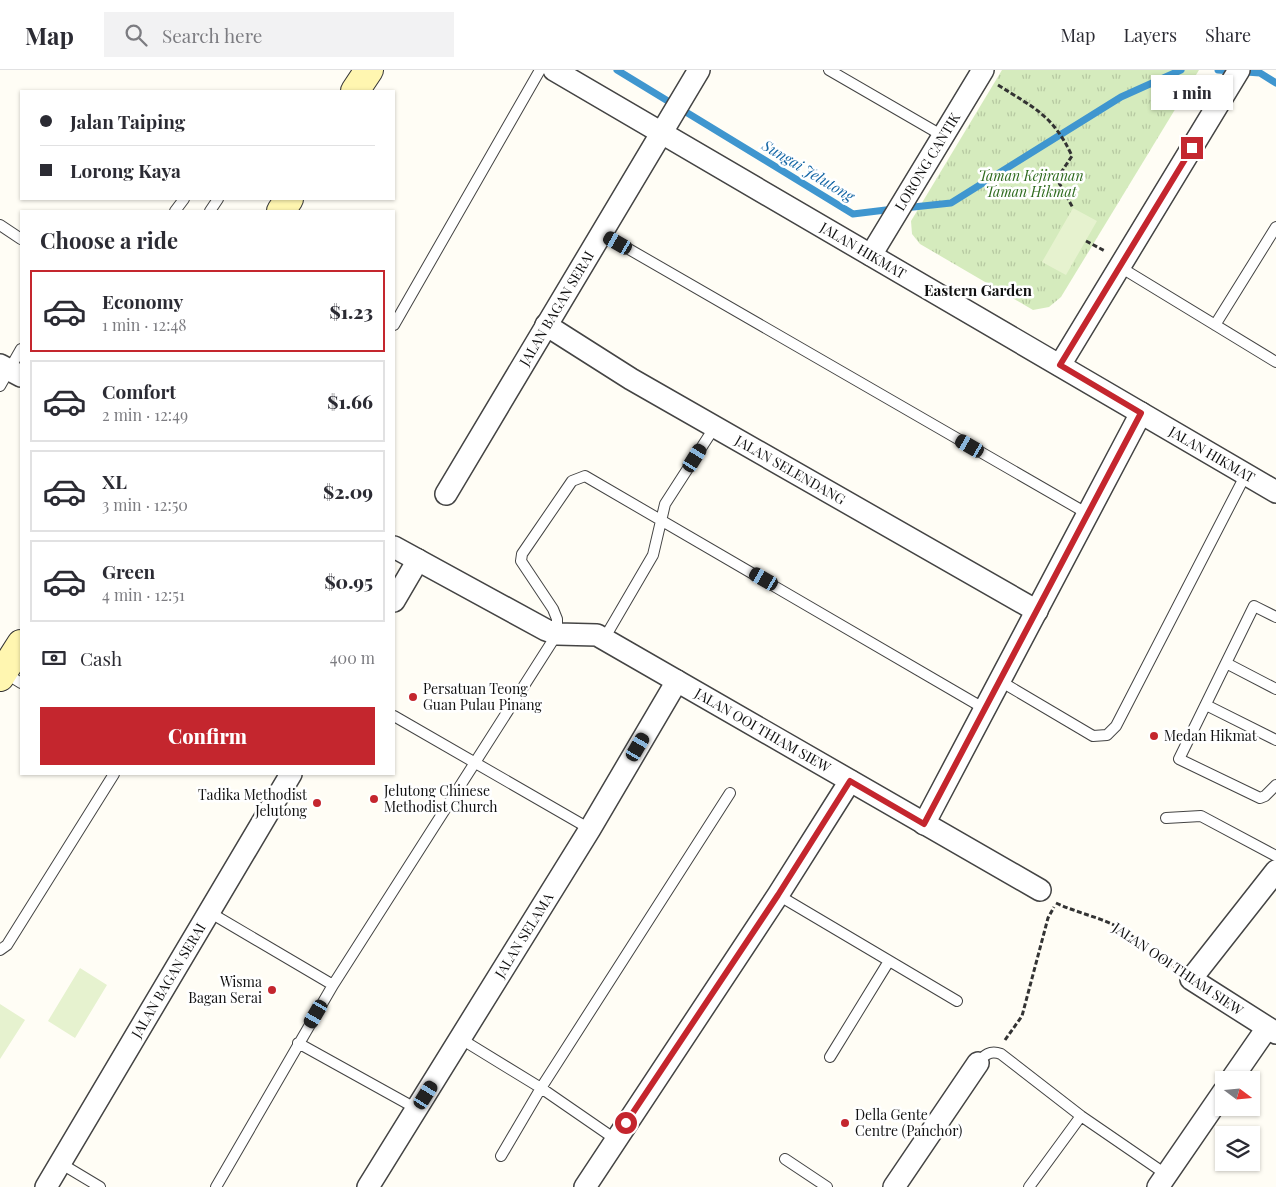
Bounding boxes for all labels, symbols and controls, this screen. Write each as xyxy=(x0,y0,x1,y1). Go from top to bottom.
search box xyxy=(104,12,454,57)
text: Map xyxy=(25,19,74,51)
icon: search xyxy=(122,21,150,49)
text: Search here xyxy=(162,22,262,48)
text: Map xyxy=(1060,23,1095,47)
text: Layers xyxy=(1123,23,1177,47)
text: Share xyxy=(1205,23,1251,47)
callout: 1 min xyxy=(1151,75,1233,110)
text: 1 min xyxy=(1172,82,1212,103)
text: Jalan Taiping xyxy=(70,108,185,134)
street label: LORONG CANTIK xyxy=(890,108,964,214)
water label: Sungai Jelutong xyxy=(758,134,859,206)
route end xyxy=(1181,137,1203,159)
text: Lorong Kaya xyxy=(70,157,181,183)
park label: Taman Kejiranan Taman Hikmat xyxy=(978,166,1084,201)
street label: JALAN HIKMAT xyxy=(816,217,910,283)
text: Choose a ride xyxy=(40,225,178,255)
car xyxy=(601,229,634,257)
street label: JALAN BAGAN SERAI xyxy=(514,247,598,370)
district label: Eastern Garden xyxy=(924,280,1033,300)
text: Economy xyxy=(102,288,183,314)
icon: car xyxy=(42,289,87,334)
text: $1.23 xyxy=(329,298,373,324)
text: 1 min · 12:48 xyxy=(102,314,187,335)
text: Comfort xyxy=(102,378,176,404)
icon: car xyxy=(42,379,87,424)
text: $1.66 xyxy=(327,388,373,414)
text: 2 min · 12:49 xyxy=(102,404,188,425)
street label: JALAN HIKMAT xyxy=(1165,421,1259,487)
street label: JALAN SELENDANG xyxy=(731,430,849,509)
car xyxy=(953,432,986,460)
car xyxy=(680,441,709,475)
text: XL xyxy=(102,468,127,494)
icon: car xyxy=(42,469,87,514)
text: $2.09 xyxy=(323,478,373,504)
text: 3 min · 12:50 xyxy=(102,494,188,515)
text: Green xyxy=(102,558,155,584)
icon: car xyxy=(42,559,87,604)
car xyxy=(747,565,780,593)
text: $0.95 xyxy=(324,568,373,594)
text: 4 min · 12:51 xyxy=(102,584,185,605)
icon: cash xyxy=(40,644,68,672)
text: Cash xyxy=(80,645,122,671)
text: 400 m xyxy=(330,647,375,668)
place label: Persatuan Teong Guan Pulau Pinang xyxy=(423,679,543,714)
street label: JALAN OOI THIAM SIEW xyxy=(691,683,834,777)
marker: Persatuan Teong Guan Pulau Pinang xyxy=(407,691,419,703)
button: Confirm xyxy=(40,707,375,765)
place label: Medan Hikmat xyxy=(1164,726,1258,745)
car xyxy=(624,730,651,764)
marker: Medan Hikmat xyxy=(1148,730,1160,742)
place label: Jelutong Chinese Methodist Church xyxy=(383,781,498,816)
place label: Tadika Methodist Jelutong xyxy=(198,785,308,820)
marker: Jelutong Chinese Methodist Church xyxy=(368,793,380,805)
marker: Tadika Methodist Jelutong xyxy=(311,797,323,809)
street label: JALAN SELAMA xyxy=(489,889,557,982)
street label: JALAN OOI THIAM SIEW xyxy=(1109,917,1247,1020)
street label: JALAN BAGAN SERAI xyxy=(126,919,210,1042)
place label: Wisma Bagan Serai xyxy=(188,972,262,1007)
marker: Wisma Bagan Serai xyxy=(266,984,278,996)
car xyxy=(302,997,329,1031)
north arrow xyxy=(1215,1071,1260,1116)
map controls xyxy=(1215,1071,1260,1171)
car xyxy=(411,1078,440,1112)
place label: Della Gente Centre (Panchor) xyxy=(855,1105,962,1140)
route start xyxy=(615,1112,637,1134)
marker: Della Gente Centre (Panchor) xyxy=(839,1117,851,1129)
button: layers xyxy=(1215,1126,1260,1171)

